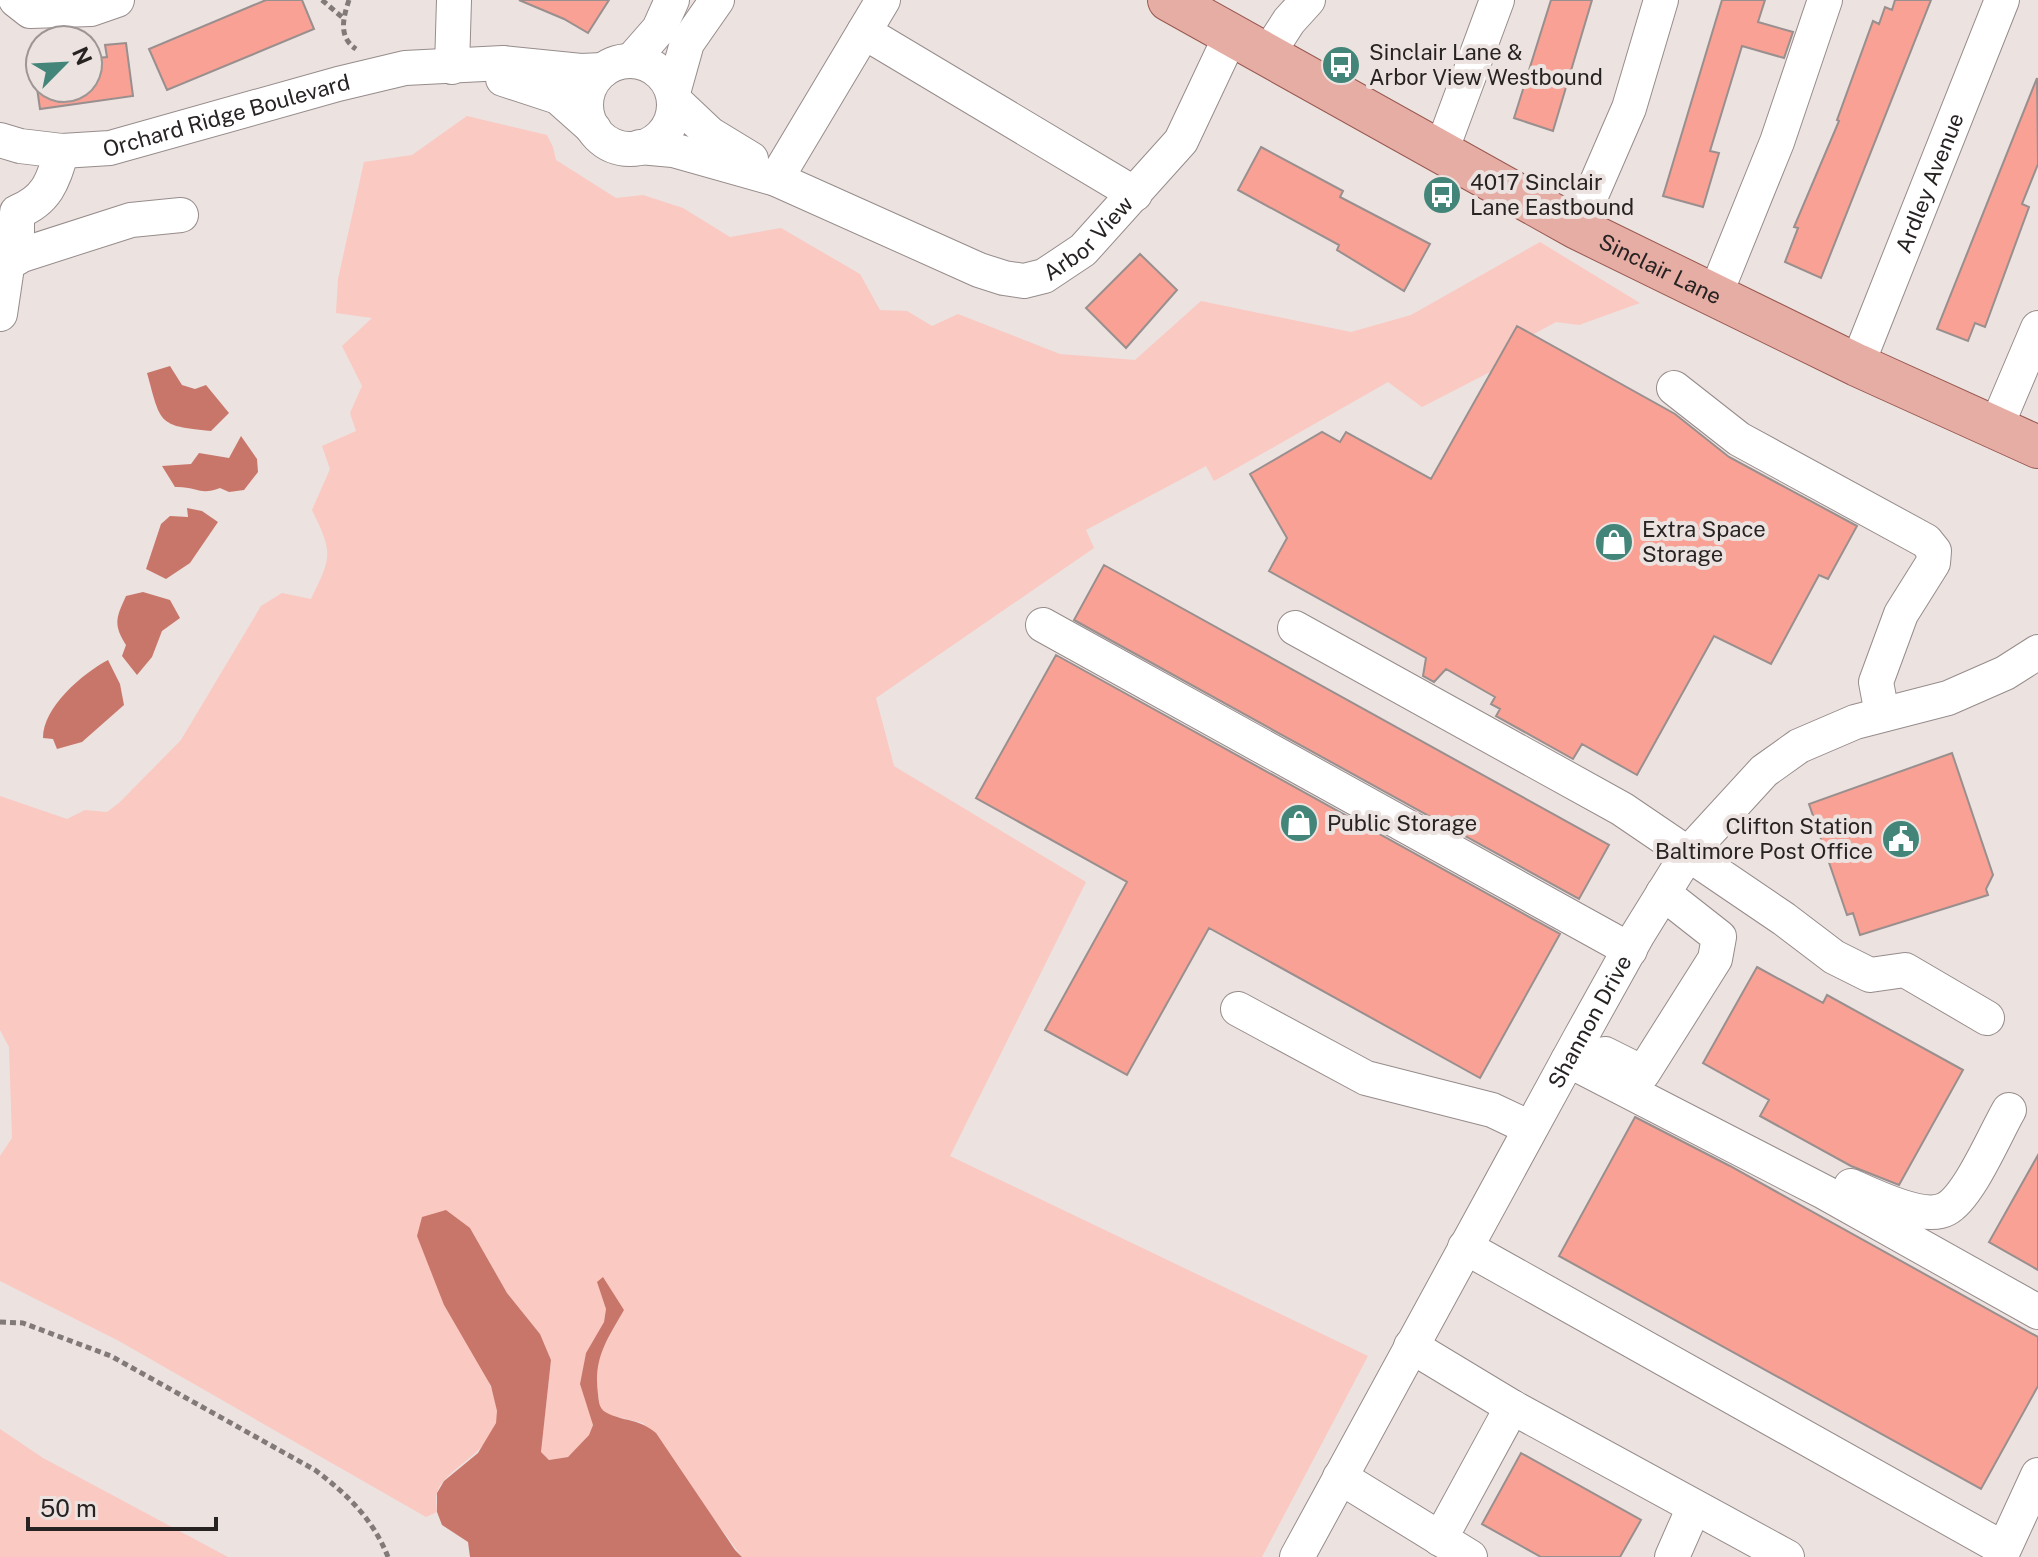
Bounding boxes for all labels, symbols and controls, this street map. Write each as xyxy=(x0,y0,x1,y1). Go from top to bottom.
north arrow xyxy=(24,24,104,104)
place label: Sinclair Lane & Arbor View Westbound xyxy=(1369,39,1603,90)
text: N xyxy=(67,43,98,69)
bus stop icon: Sinclair Lane & Arbor View Westbound xyxy=(1320,44,1362,86)
street label: Orchard Ridge Boulevard xyxy=(100,69,352,162)
street label: Ardley Avenue xyxy=(1890,109,1969,257)
place label: 4017 Sinclair Lane Eastbound xyxy=(1470,169,1634,220)
bus stop icon: 4017 Sinclair Lane Eastbound xyxy=(1421,174,1463,216)
street label: Arbor View xyxy=(1038,191,1138,286)
street label: Sinclair Lane xyxy=(1595,228,1726,310)
place label: Extra Space Storage xyxy=(1642,516,1766,567)
shop icon: Extra Space Storage xyxy=(1593,521,1635,563)
shop icon: Public Storage xyxy=(1278,802,1320,844)
place label: Public Storage xyxy=(1327,810,1477,836)
place label: Clifton Station Baltimore Post Office xyxy=(1655,813,1873,864)
public building icon: Clifton Station Baltimore Post Office xyxy=(1880,818,1922,860)
street label: Shannon Drive xyxy=(1542,951,1637,1093)
scale bar xyxy=(28,1481,216,1531)
text: 50 m xyxy=(40,1494,97,1522)

